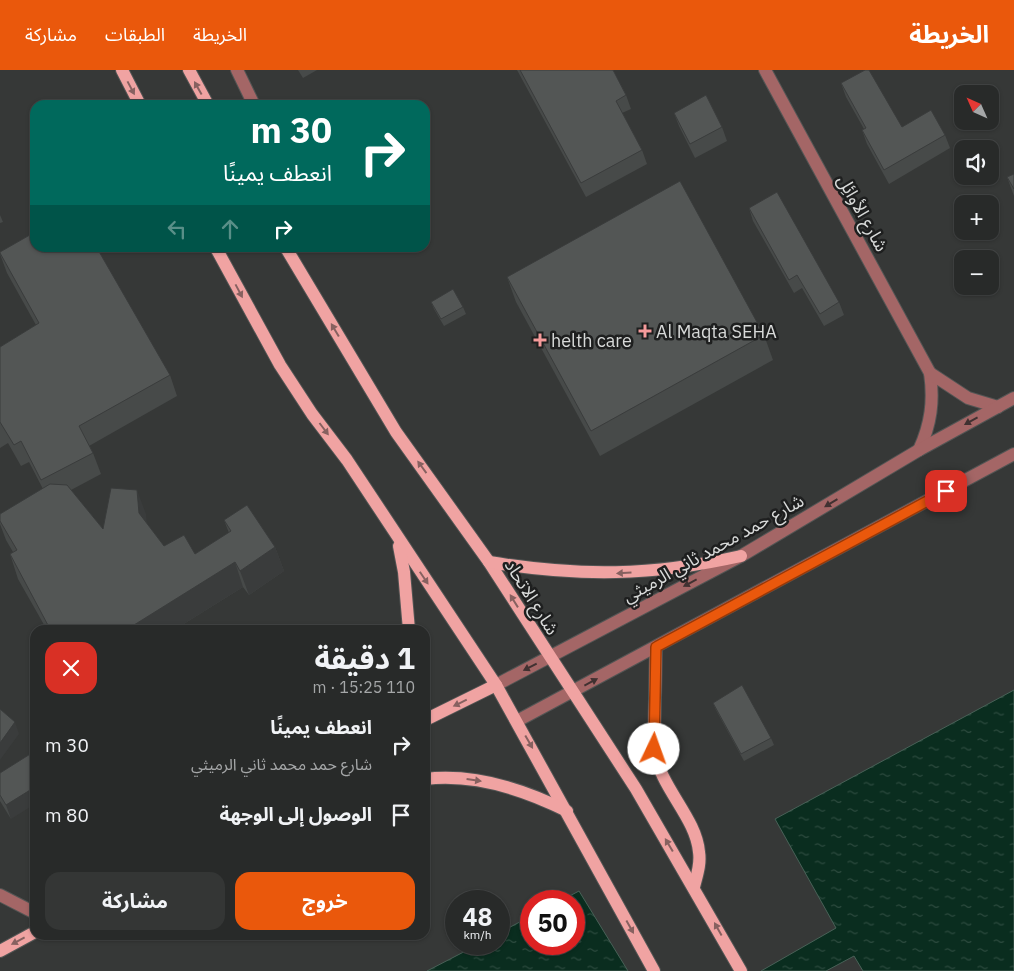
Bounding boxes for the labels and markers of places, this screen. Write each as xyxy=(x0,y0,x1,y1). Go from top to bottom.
place label: Al Maqta SEHA xyxy=(656,320,777,343)
marker: Al Maqta SEHA xyxy=(638,324,652,338)
place label: helth care xyxy=(551,329,632,352)
marker: helth care xyxy=(533,333,547,347)
pin xyxy=(925,470,967,512)

